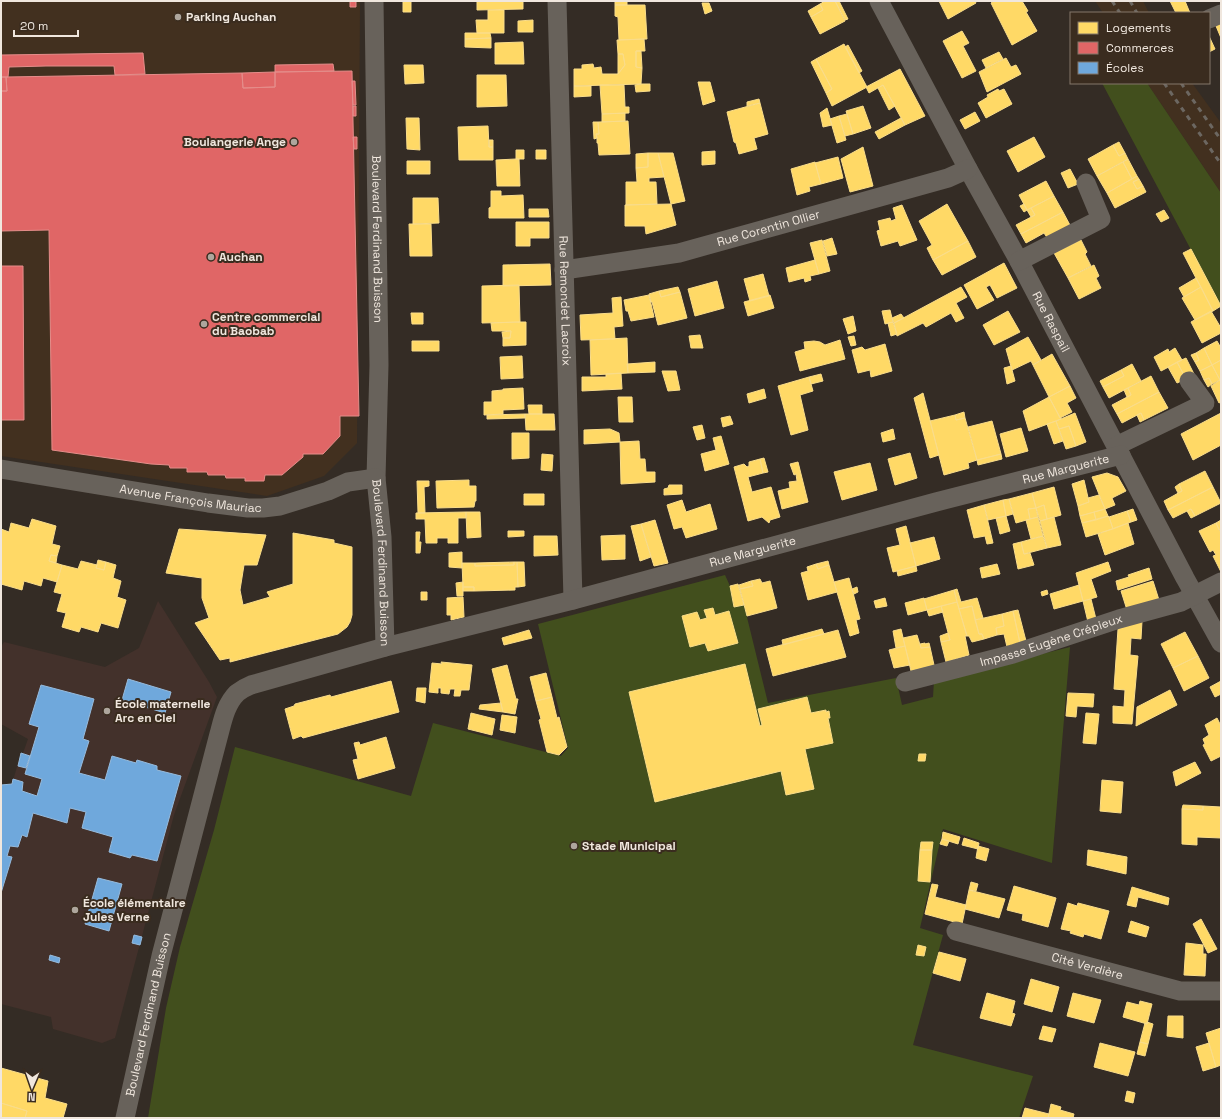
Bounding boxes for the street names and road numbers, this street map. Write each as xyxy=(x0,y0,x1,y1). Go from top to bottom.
street label: Boulevard Ferdinand Buisson xyxy=(368,155,386,323)
street label: Rue Corentin Ollier xyxy=(715,206,822,250)
street label: Rue Remondet Lacroix xyxy=(555,235,575,366)
street label: Rue Raspail xyxy=(1028,289,1073,355)
street label: Rue Marguerite xyxy=(1021,450,1111,488)
street label: Boulevard Ferdinand Buisson xyxy=(368,478,393,647)
street label: Avenue François Mauriac xyxy=(118,481,262,516)
street label: Rue Marguerite xyxy=(708,532,798,571)
street label: Impasse Eugène Crépieux xyxy=(978,610,1124,670)
street label: Boulevard Ferdinand Buisson xyxy=(122,931,175,1098)
street label: Cité Verdière xyxy=(1050,949,1125,983)

